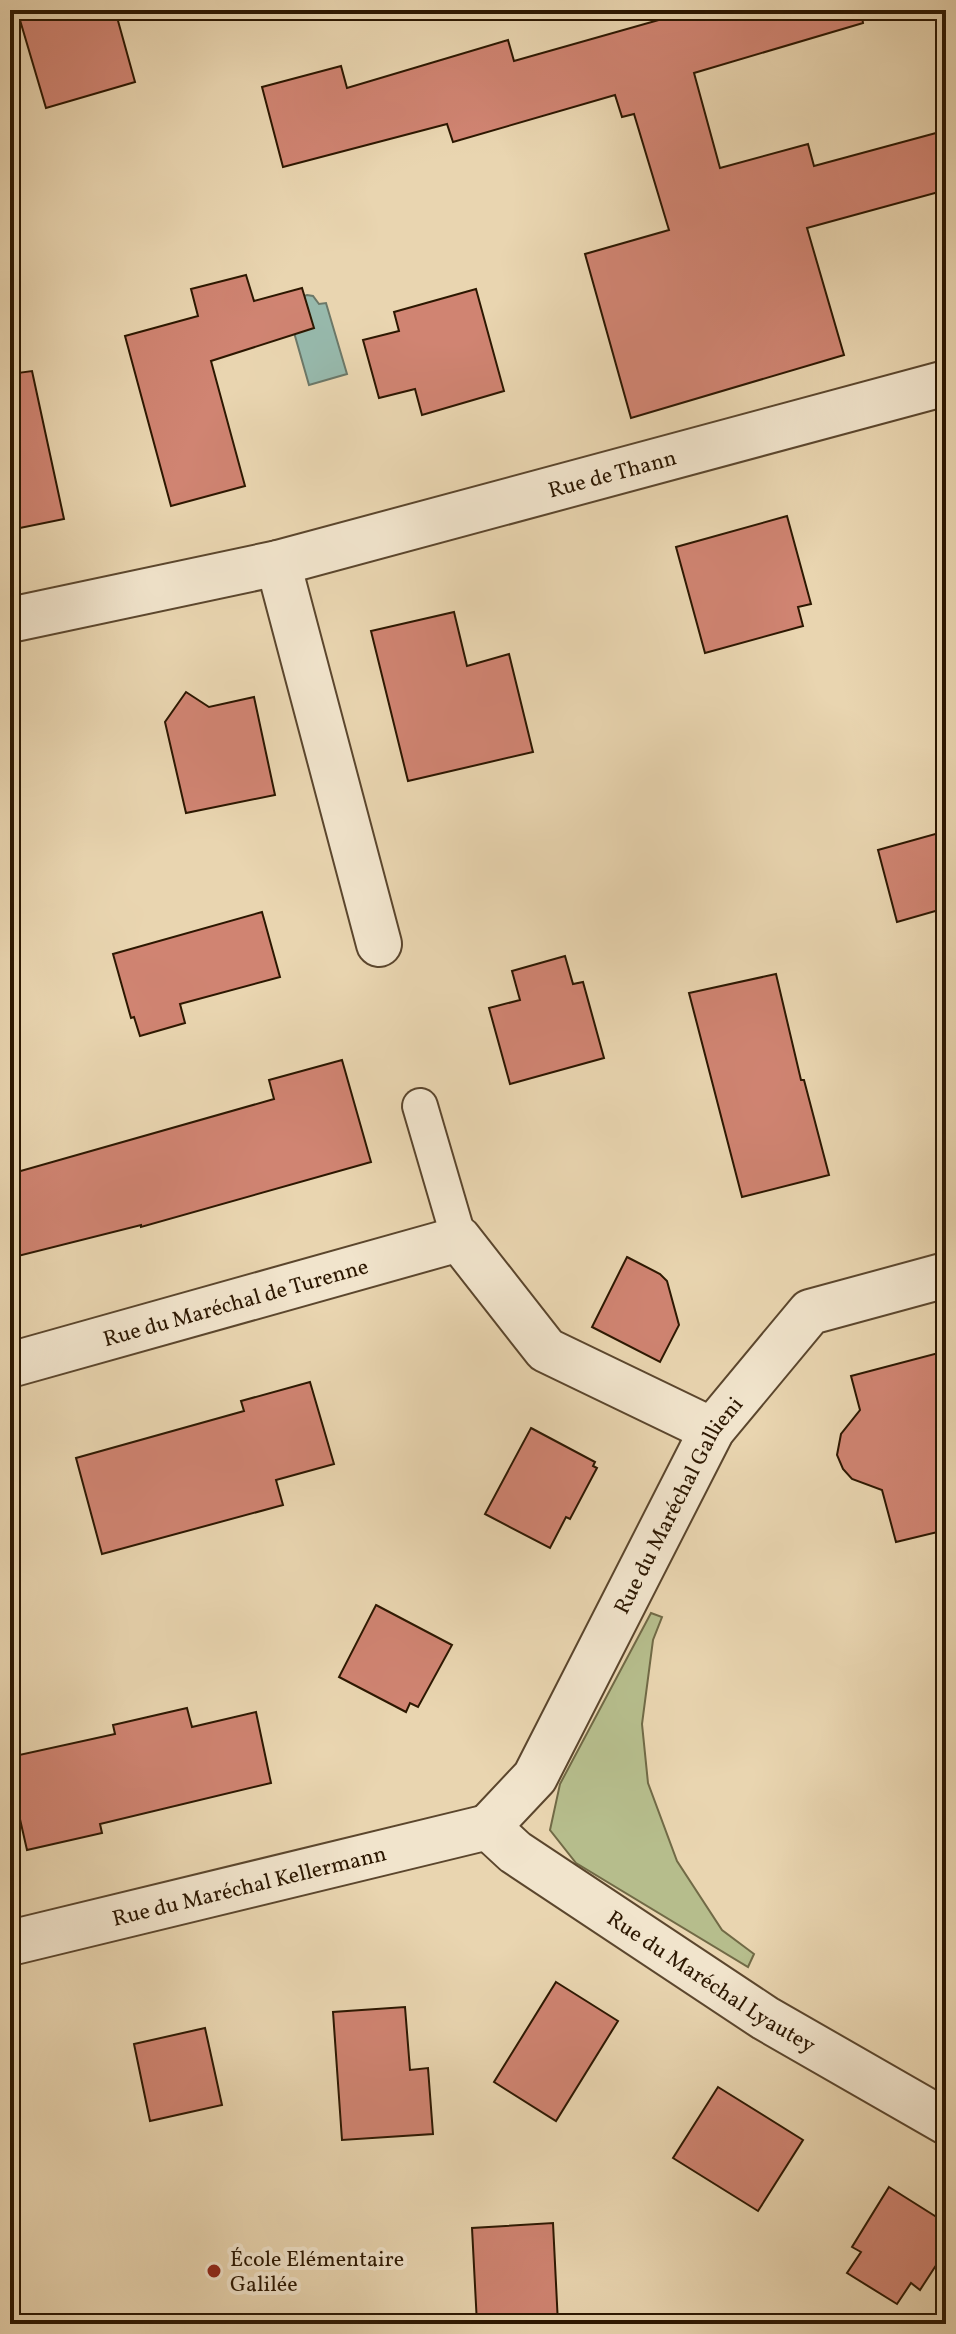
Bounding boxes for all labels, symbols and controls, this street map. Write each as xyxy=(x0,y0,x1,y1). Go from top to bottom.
street label: Rue de Thann xyxy=(545,443,680,507)
street label: Rue du Maréchal de Turenne xyxy=(100,1252,372,1356)
street label: Rue du Maréchal Gallieni xyxy=(608,1391,751,1620)
street label: Rue du Maréchal Kellermann xyxy=(109,1839,390,1936)
street label: Rue du Maréchal Lyautey xyxy=(600,1904,821,2062)
place label: École Elémentaire Galilée xyxy=(230,2245,404,2301)
marker: École Elémentaire Galilée xyxy=(205,2262,223,2280)

